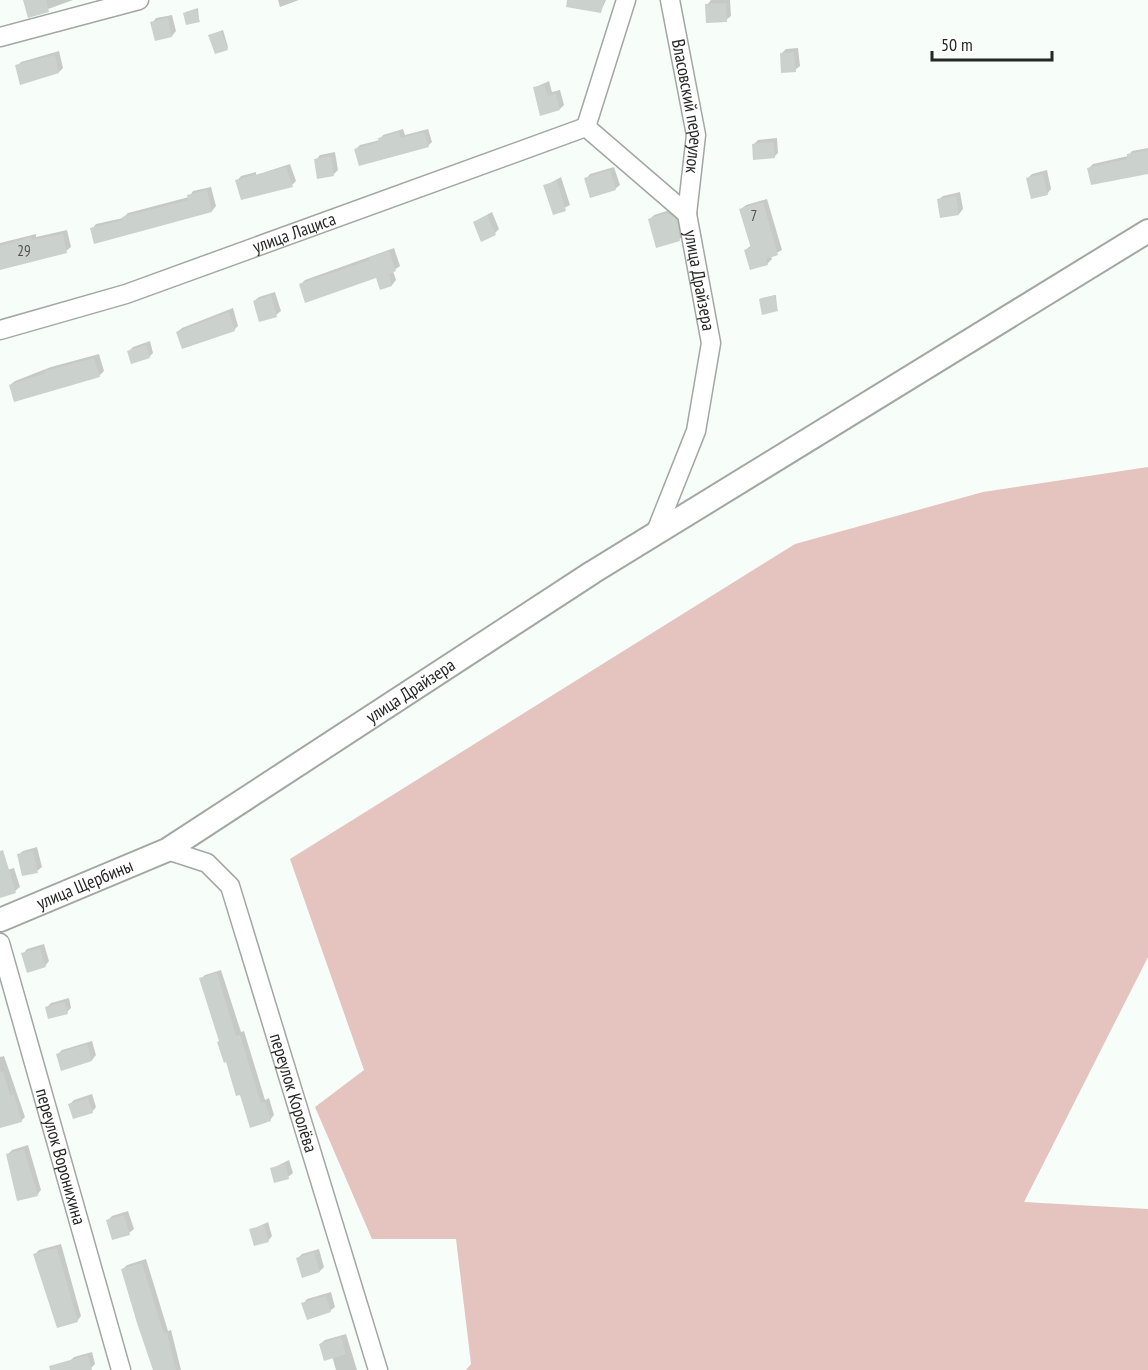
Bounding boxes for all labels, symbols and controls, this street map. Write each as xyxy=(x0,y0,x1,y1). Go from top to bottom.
scale bar xyxy=(932,24,1052,62)
text: 50 m xyxy=(941,33,973,56)
street label: Власовский переулок xyxy=(667,37,708,175)
house number: 7 xyxy=(751,206,757,225)
street label: улица Лациса xyxy=(249,207,339,258)
street label: улица Драйзера xyxy=(679,228,720,333)
house number: 29 xyxy=(17,241,31,260)
street label: улица Драйзера xyxy=(361,653,459,728)
street label: улица Щербины xyxy=(33,854,136,914)
street label: переулок Королёва xyxy=(265,1030,323,1155)
street label: переулок Воронихина xyxy=(31,1086,91,1227)

